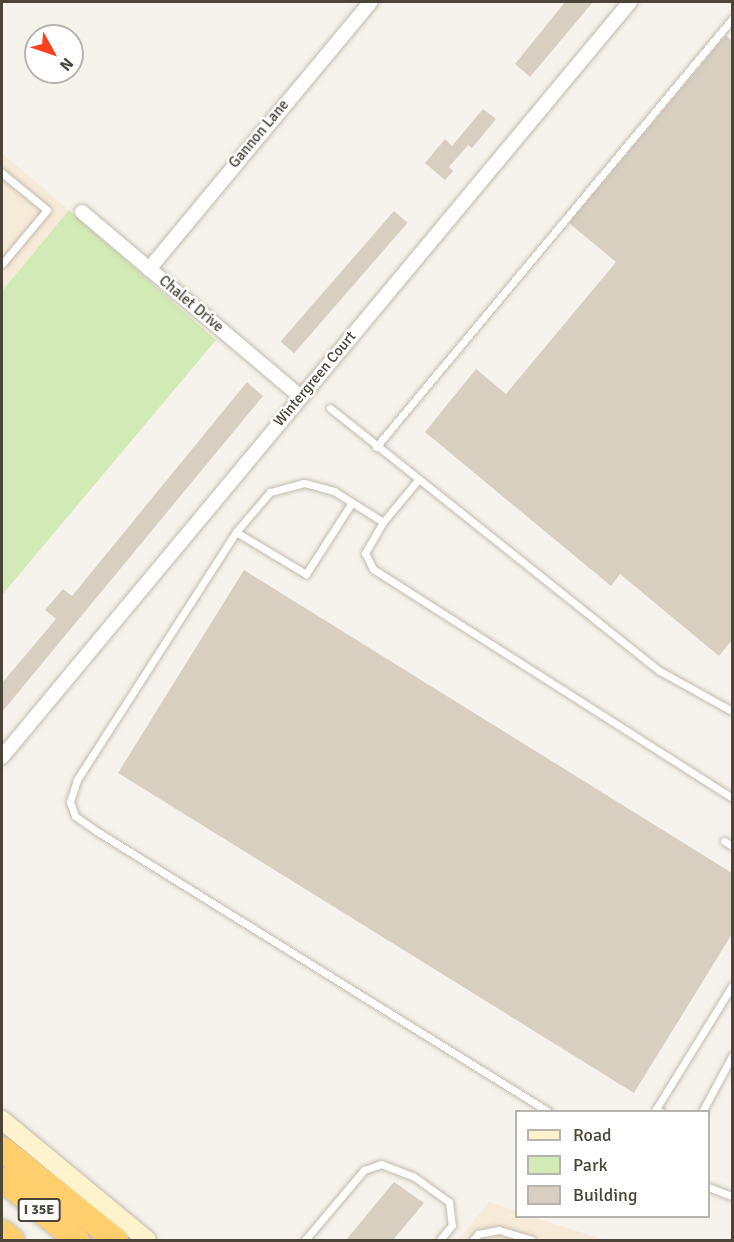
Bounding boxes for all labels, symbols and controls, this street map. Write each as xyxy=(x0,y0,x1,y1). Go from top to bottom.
north arrow xyxy=(24,24,84,84)
text: N xyxy=(55,54,78,75)
street label: Gannon Lane xyxy=(225,96,293,172)
street label: Chalet Drive xyxy=(155,272,227,336)
street label: Wintergreen Court xyxy=(270,328,360,430)
legend xyxy=(515,1110,710,1218)
text: Road xyxy=(573,1124,612,1146)
text: Park xyxy=(573,1154,608,1176)
text: Building xyxy=(573,1184,637,1206)
road number: I 35E xyxy=(16,1199,62,1221)

